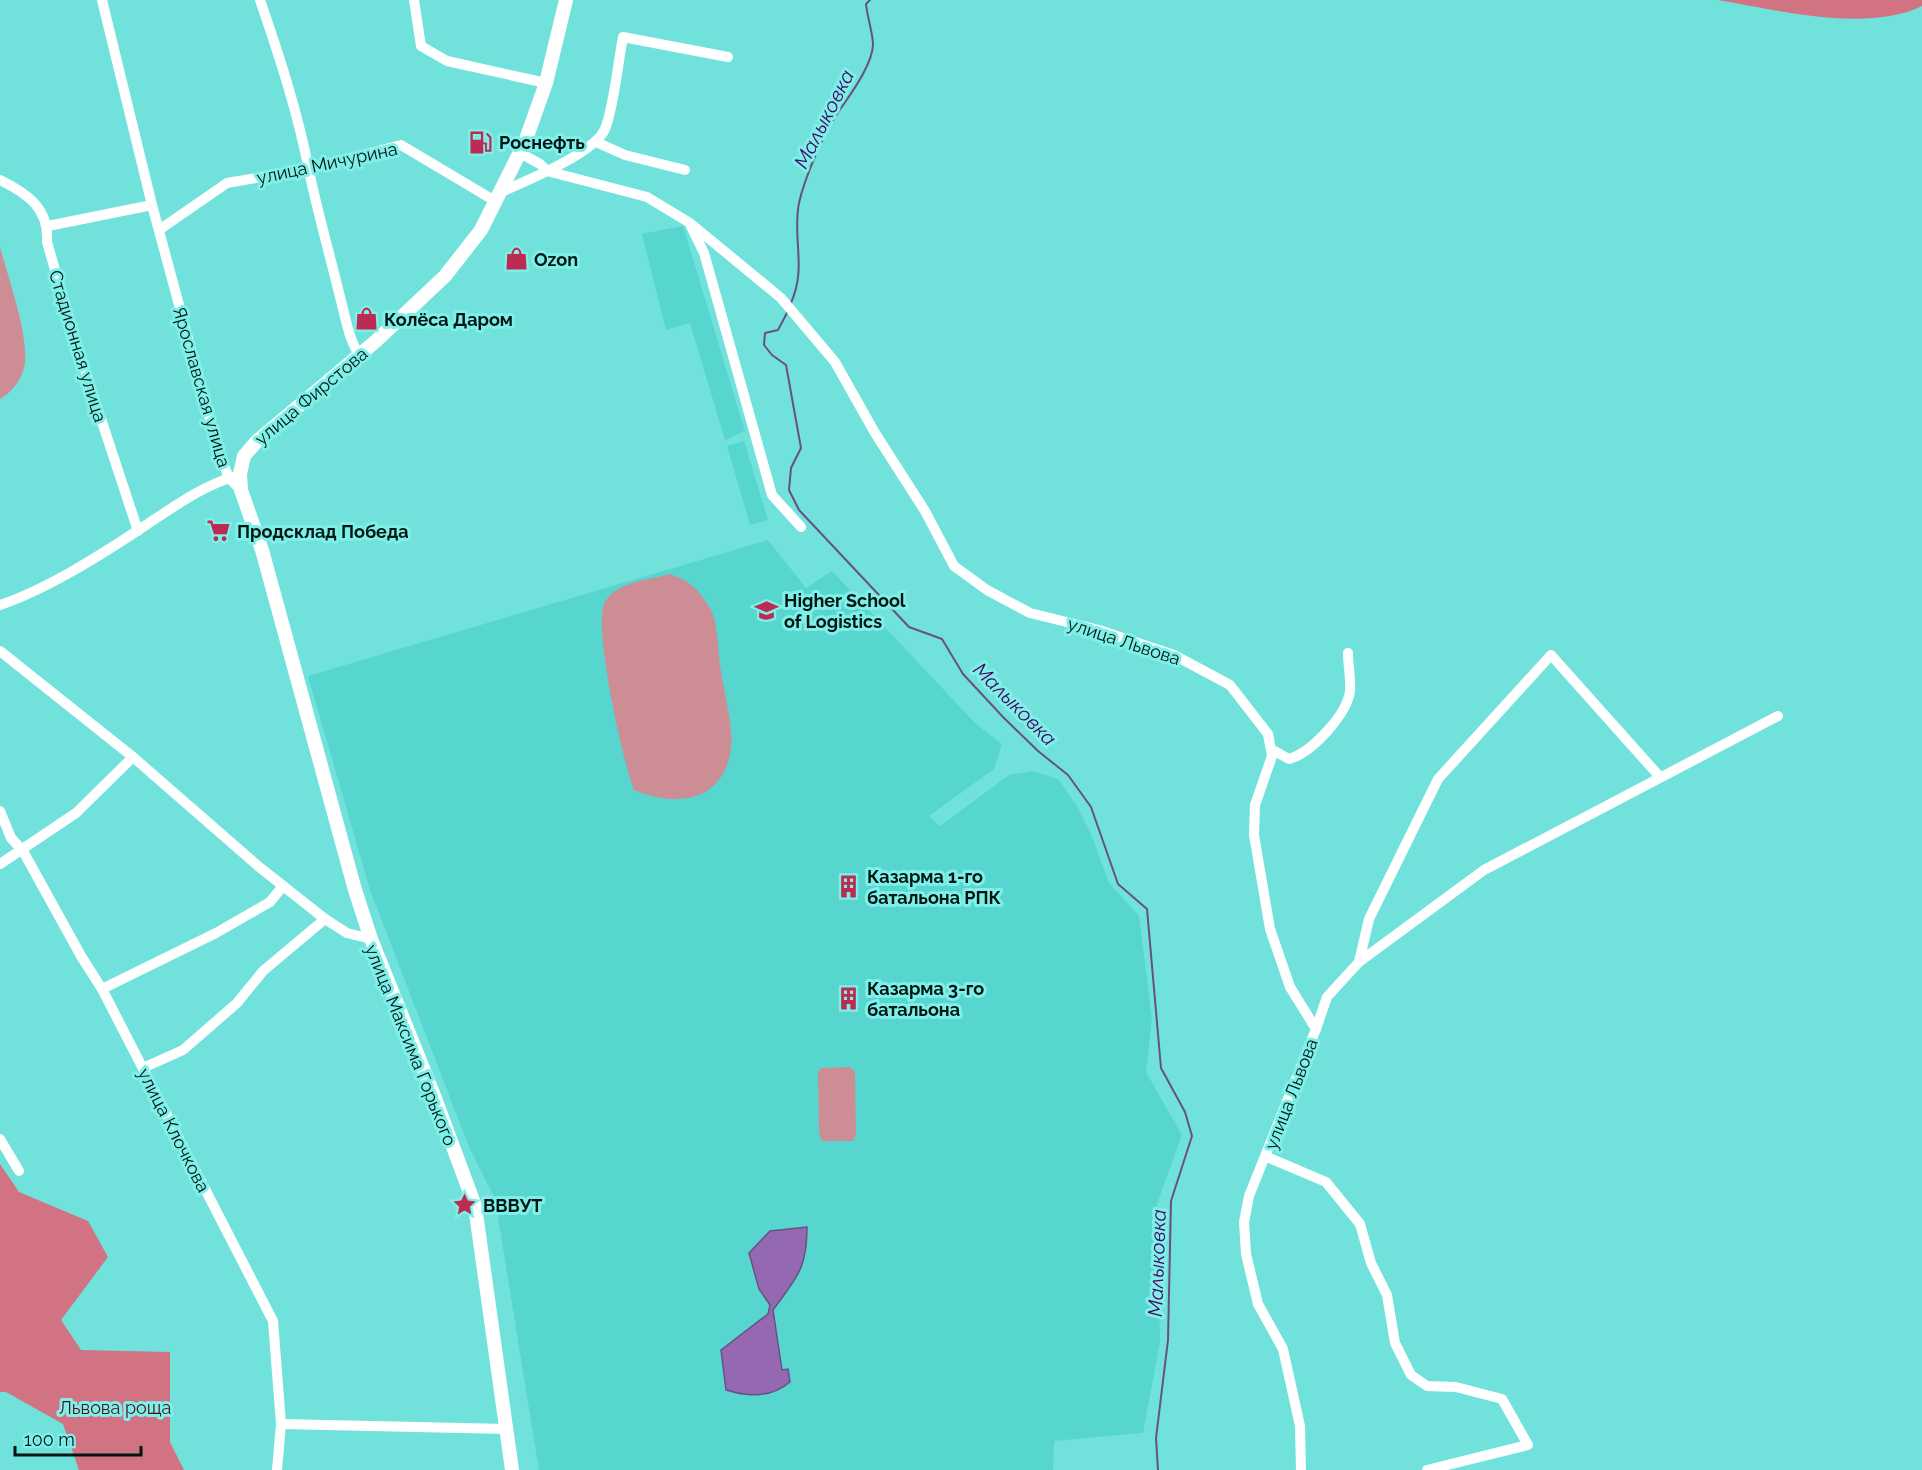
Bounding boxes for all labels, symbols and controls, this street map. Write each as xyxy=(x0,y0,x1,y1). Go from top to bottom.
water label: Малыковка xyxy=(789,66,859,172)
fuel station icon: Роснефть xyxy=(468,129,494,155)
place label: Роснефть xyxy=(499,132,585,153)
street label: улица Мичурина xyxy=(255,138,399,188)
shop icon: Ozon xyxy=(503,246,529,272)
place label: Ozon xyxy=(534,249,578,270)
street label: Стадионная улица xyxy=(45,268,111,424)
street label: Ярославская улица xyxy=(169,304,235,470)
shop icon: Колёса Даром xyxy=(353,306,379,332)
place label: Колёса Даром xyxy=(384,309,513,330)
street label: улица Фирстова xyxy=(250,343,372,449)
supermarket icon: Продсклад Победа xyxy=(206,518,232,544)
place label: Продсклад Победа xyxy=(237,521,409,542)
place label: Higher School of Logistics xyxy=(784,590,906,632)
school or university icon: Higher School of Logistics xyxy=(753,597,779,623)
street label: улица Львова xyxy=(1065,613,1183,669)
water label: Малыковка xyxy=(969,658,1062,751)
place label: Казарма 1-го батальона РПК xyxy=(867,866,1002,908)
building icon: Казарма 1-го батальона РПК xyxy=(836,873,862,899)
street label: улица Максима Горького xyxy=(361,941,461,1149)
place label: Казарма 3-го батальона xyxy=(867,978,984,1020)
building icon: Казарма 3-го батальона xyxy=(836,985,862,1011)
street label: улица Львова xyxy=(1260,1036,1322,1152)
street label: улица Клочкова xyxy=(134,1065,214,1195)
place icon: ВВВУТ xyxy=(452,1192,478,1218)
place label: ВВВУТ xyxy=(483,1195,542,1216)
water label: Малыковка xyxy=(1143,1209,1171,1317)
park label: Львова роща xyxy=(59,1397,171,1418)
scale bar xyxy=(15,1419,141,1457)
text: 100 m xyxy=(24,1429,75,1450)

